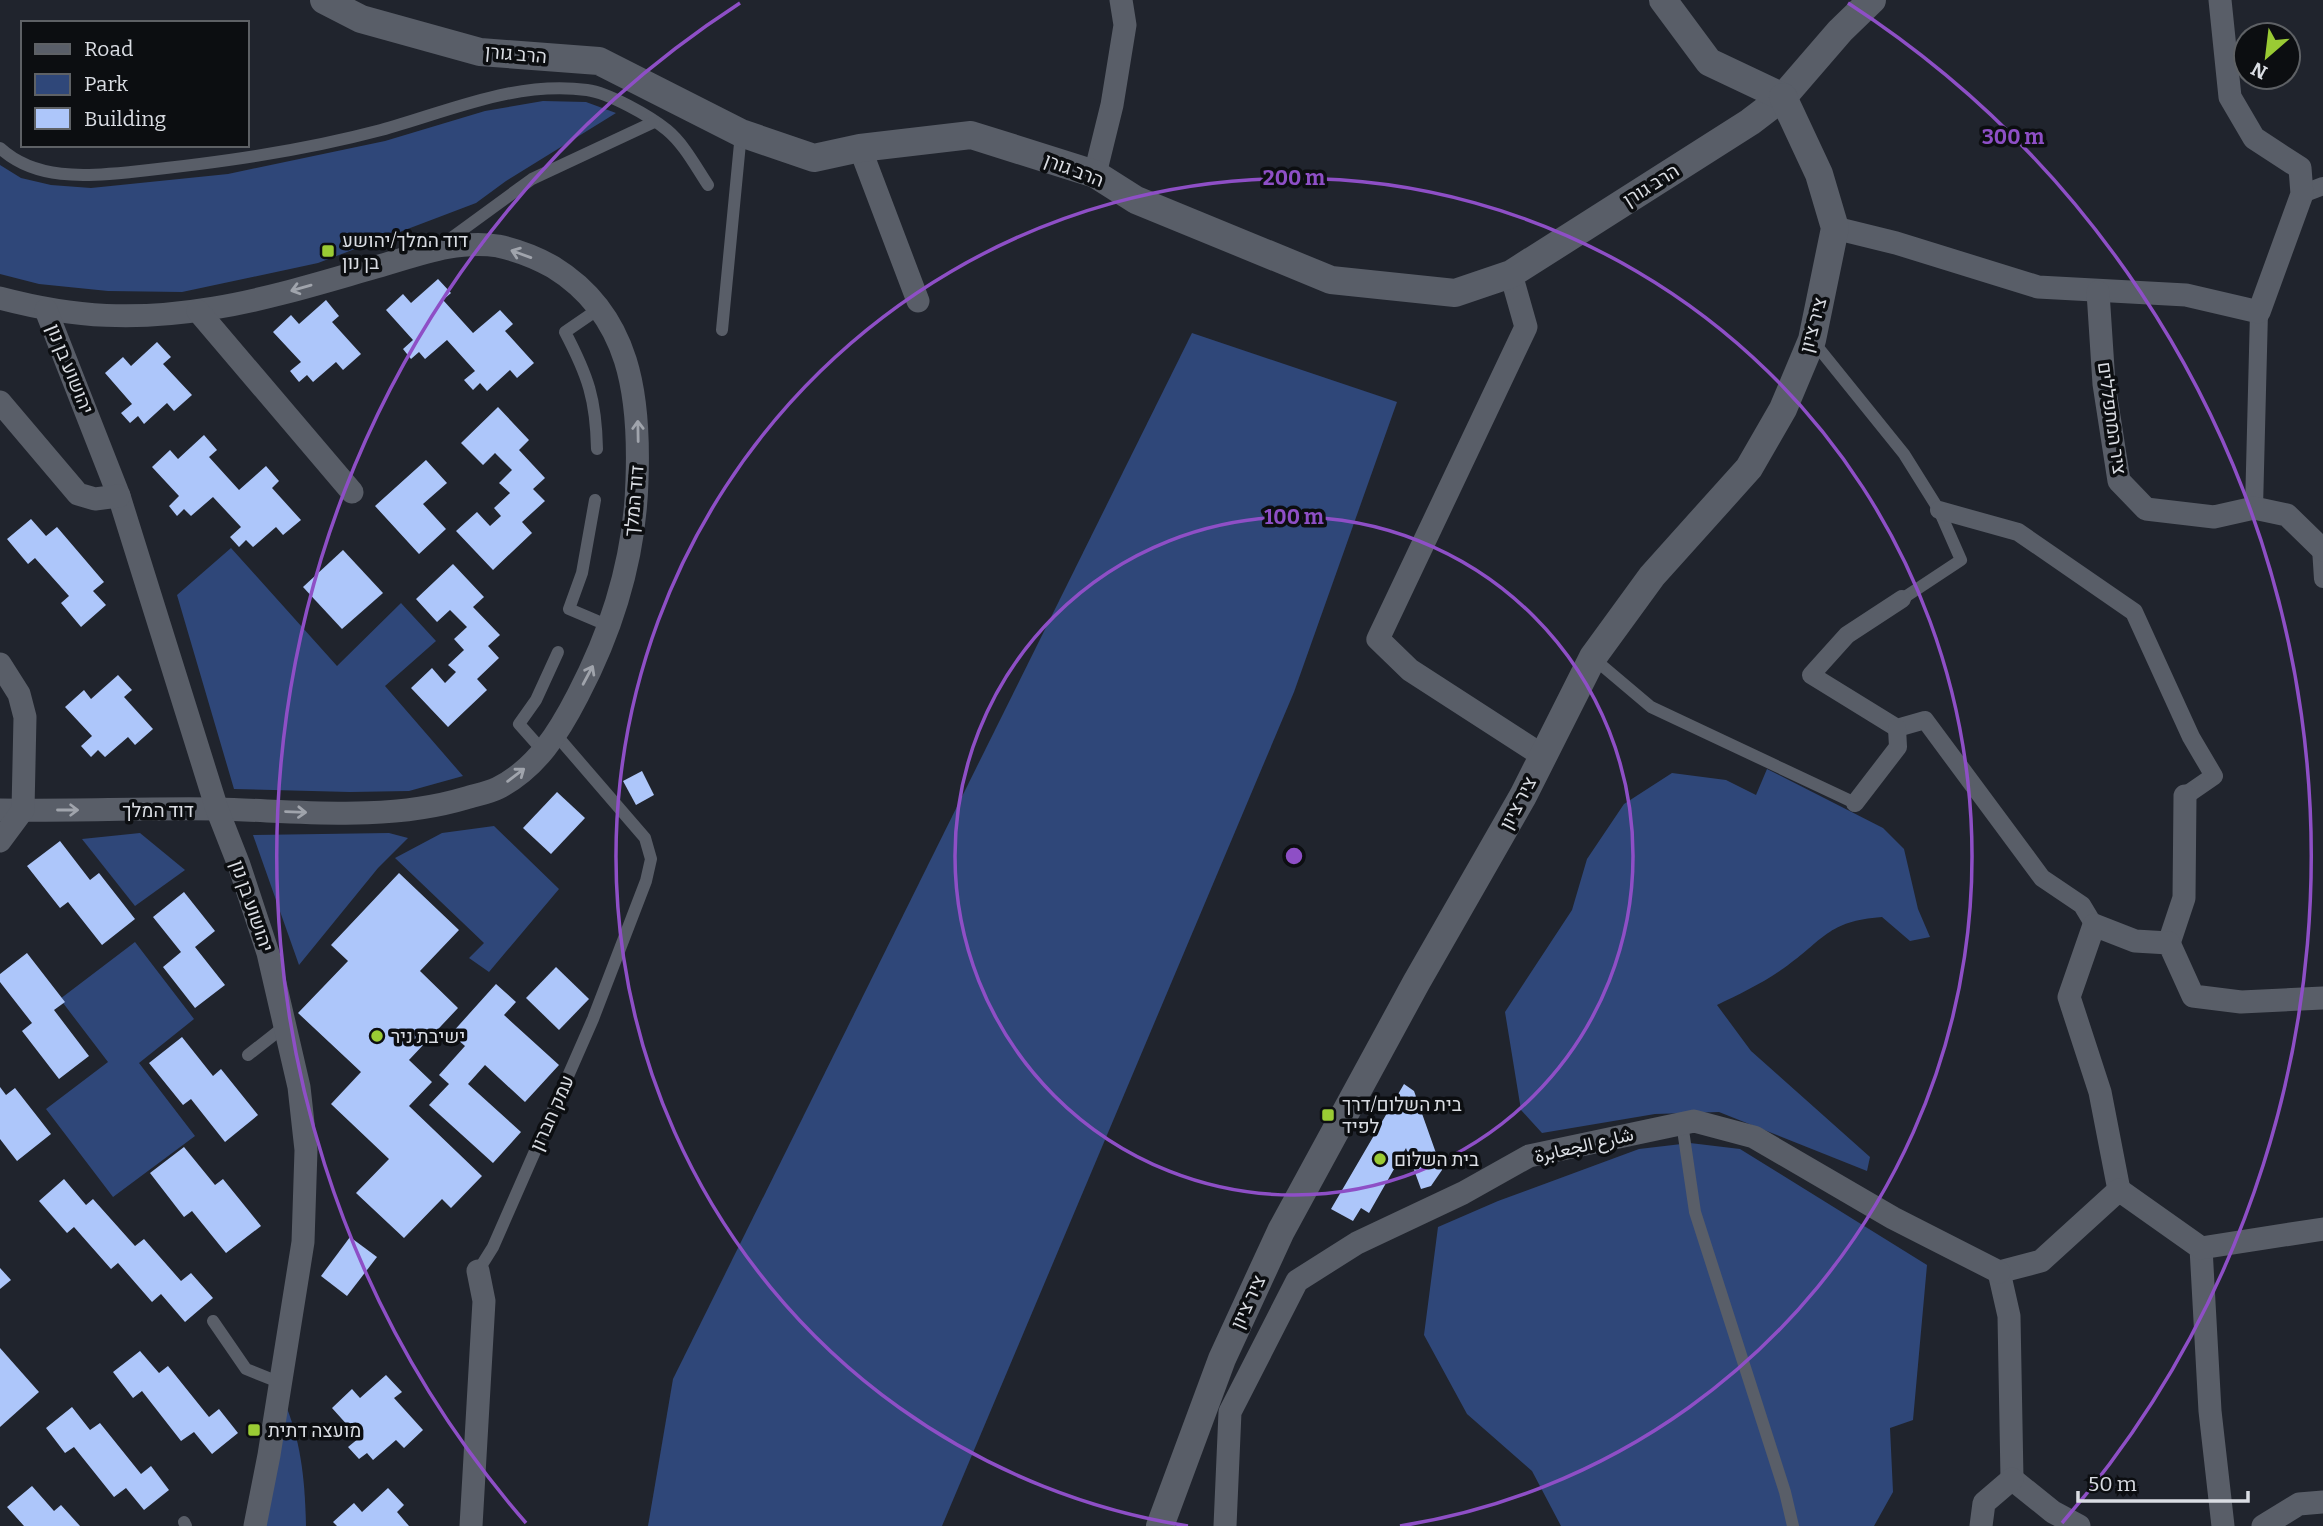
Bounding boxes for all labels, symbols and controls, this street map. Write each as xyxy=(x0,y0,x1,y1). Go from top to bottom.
legend xyxy=(21,21,248,147)
north arrow xyxy=(2232,21,2302,91)
text: Road xyxy=(84,36,133,62)
street label: הרב גורן xyxy=(484,40,548,68)
text: N xyxy=(2247,57,2271,84)
text: Park xyxy=(84,71,128,97)
text: Building xyxy=(84,106,167,132)
text: 300 m xyxy=(1982,124,2044,150)
street label: הרב גורן xyxy=(1041,148,1107,192)
street label: הרב גורן xyxy=(1619,159,1683,211)
text: 200 m xyxy=(1263,165,1325,191)
place label: דוד המלך/יהושע בן נון xyxy=(342,229,468,274)
marker: דוד המלך/יהושע בן נון xyxy=(320,243,336,259)
one-way arrow xyxy=(511,247,533,259)
one-way arrow xyxy=(290,283,312,296)
street label: ציר ציון xyxy=(1795,295,1831,355)
street label: יהושוע בן נון xyxy=(42,321,98,417)
street label: ציר המתפללים xyxy=(2093,360,2131,476)
one-way arrow xyxy=(631,420,644,443)
street label: דוד המלך xyxy=(619,464,649,538)
text: 100 m xyxy=(1264,504,1324,530)
one-way arrow xyxy=(582,666,596,686)
one-way arrow xyxy=(506,767,525,782)
street label: ציר ציון xyxy=(1495,773,1541,833)
street label: דוד המלך xyxy=(122,799,194,822)
one-way arrow xyxy=(56,803,79,817)
one-way arrow xyxy=(284,805,307,819)
centre of rings xyxy=(1282,844,1306,868)
street label: יהושוע בן נון xyxy=(226,857,278,955)
place label: ישיבת ניר xyxy=(391,1025,465,1048)
marker: ישיבת ניר xyxy=(369,1028,385,1044)
street label: עמק חברון xyxy=(525,1072,579,1154)
place label: בית השלום/דרך לפיד xyxy=(1342,1093,1462,1138)
marker: בית השלום/דרך לפיד xyxy=(1320,1107,1336,1123)
street label: شارع الجعابرة xyxy=(1532,1122,1636,1169)
place label: בית השלום xyxy=(1394,1148,1479,1171)
marker: בית השלום xyxy=(1372,1151,1388,1167)
street label: ציר ציון xyxy=(1226,1272,1270,1332)
place label: מועצה דתית xyxy=(268,1419,361,1442)
marker: מועצה דתית xyxy=(246,1422,262,1438)
scale bar xyxy=(2078,1460,2248,1504)
text: 50 m xyxy=(2088,1471,2137,1497)

